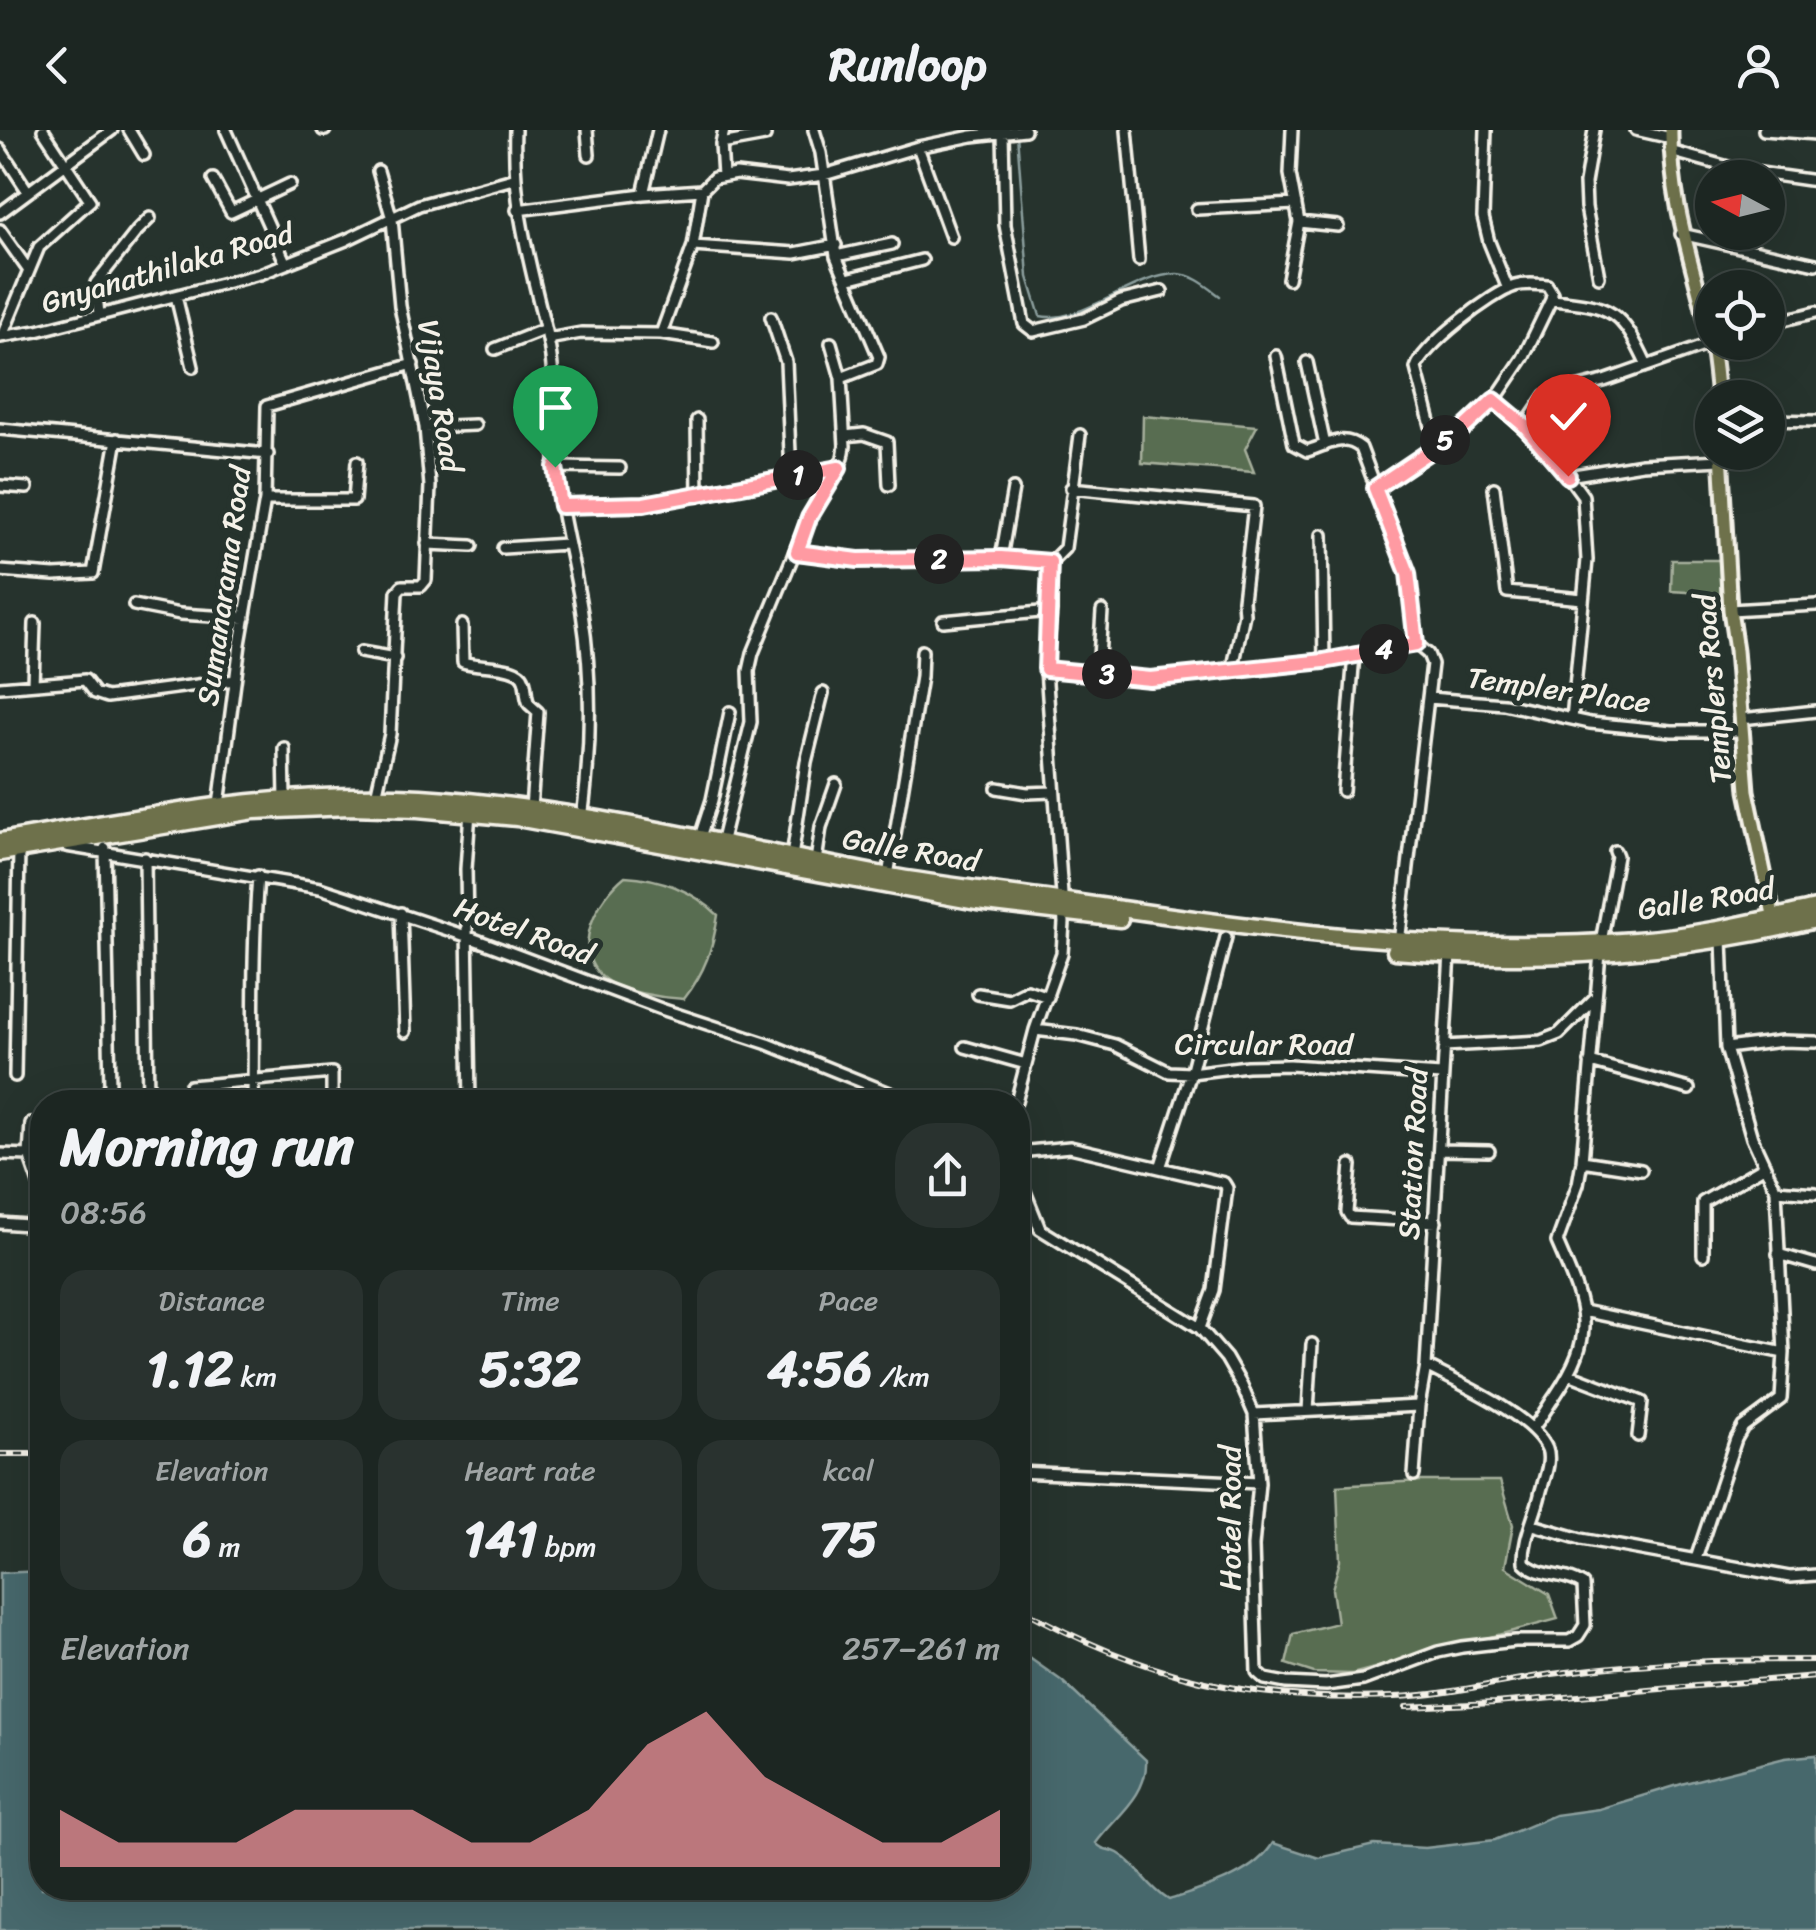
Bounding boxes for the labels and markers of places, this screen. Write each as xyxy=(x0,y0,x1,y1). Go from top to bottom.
pin xyxy=(513,365,598,468)
pin xyxy=(1526,374,1611,477)
pin: 5 xyxy=(1420,415,1470,465)
pin: 1 xyxy=(773,450,823,500)
pin: 2 xyxy=(914,534,964,584)
pin: 4 xyxy=(1359,624,1409,674)
pin: 3 xyxy=(1082,649,1132,699)

